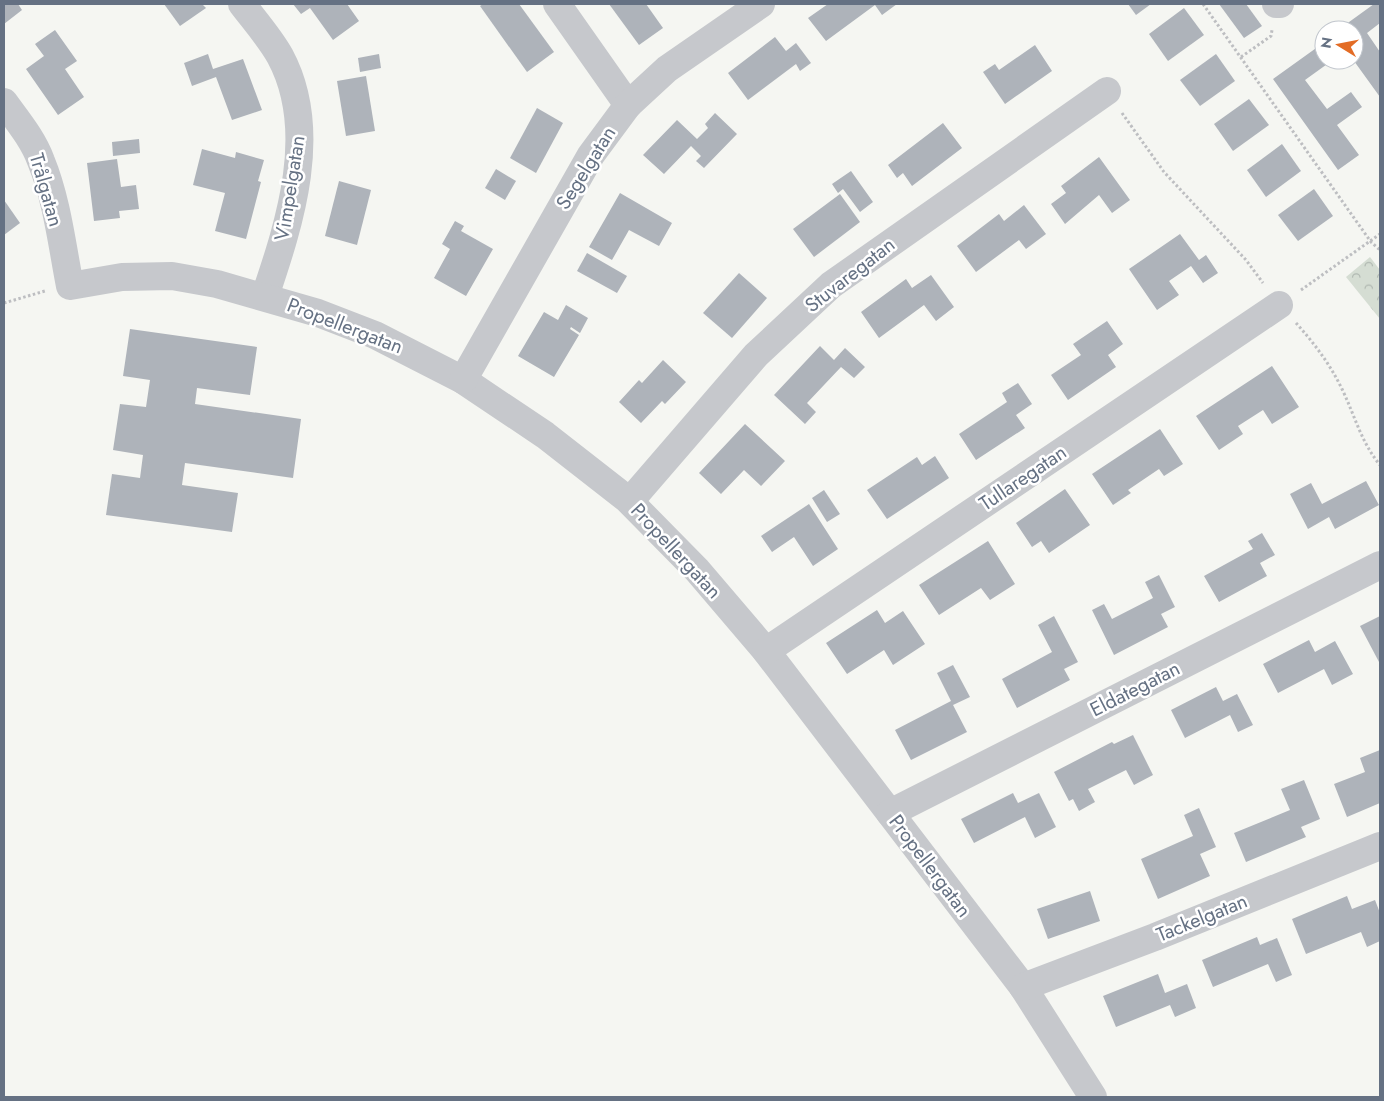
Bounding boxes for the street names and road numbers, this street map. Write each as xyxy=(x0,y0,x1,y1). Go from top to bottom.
street label: Segelgatan xyxy=(549,121,623,215)
street label: Vimpelgatan xyxy=(267,133,313,243)
street label: Trålgatan xyxy=(22,150,70,230)
street label: Stuvaregatan xyxy=(799,230,901,320)
street label: Propellergatan xyxy=(283,291,407,361)
street label: Tullaregatan xyxy=(974,438,1072,518)
street label: Propellergatan xyxy=(624,497,728,605)
street label: Eldategatan xyxy=(1085,654,1185,724)
street label: Propellergatan xyxy=(882,809,978,923)
street label: Tackelgatan xyxy=(1152,887,1252,949)

